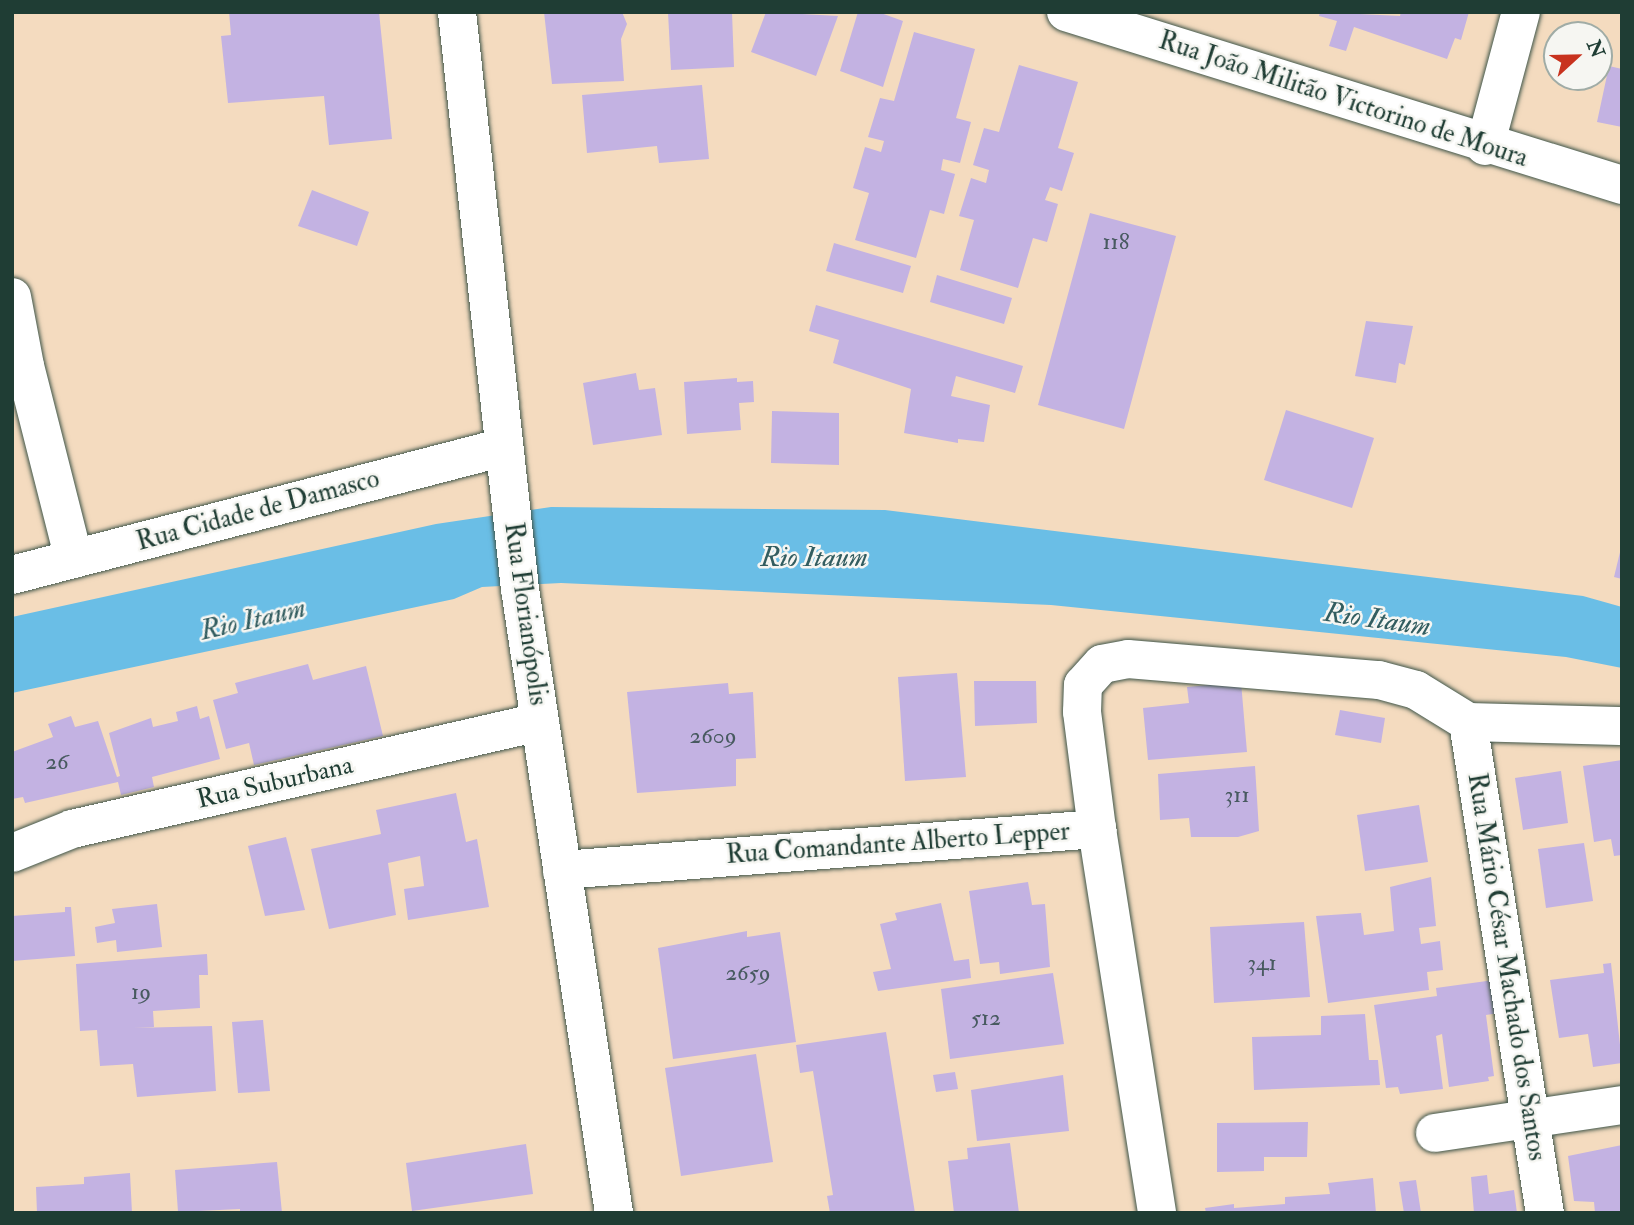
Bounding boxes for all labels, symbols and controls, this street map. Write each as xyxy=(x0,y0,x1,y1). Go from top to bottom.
north arrow xyxy=(1543,21,1613,91)
street label: Rua João Militão Victorino de Moura xyxy=(1154,25,1532,175)
text: N xyxy=(1581,36,1610,61)
house number: 118 xyxy=(1102,228,1130,256)
street label: Rua Cidade de Damasco xyxy=(133,464,383,558)
street label: Rua Florianópolis xyxy=(497,520,553,708)
water label: Rio Itaum xyxy=(760,541,868,575)
water label: Rio Itaum xyxy=(197,592,309,648)
water label: Rio Itaum xyxy=(1322,596,1432,644)
house number: 2609 xyxy=(690,722,736,750)
house number: 26 xyxy=(45,748,69,776)
street label: Rua Suburbana xyxy=(194,750,356,816)
street label: Rua Mário César Machado dos Santos xyxy=(1460,771,1552,1163)
house number: 311 xyxy=(1224,781,1250,809)
street label: Rua Comandante Alberto Lepper xyxy=(725,816,1071,872)
house number: 341 xyxy=(1247,949,1277,977)
house number: 2659 xyxy=(725,959,771,987)
house number: 19 xyxy=(131,978,151,1006)
house number: 512 xyxy=(971,1004,1001,1032)

